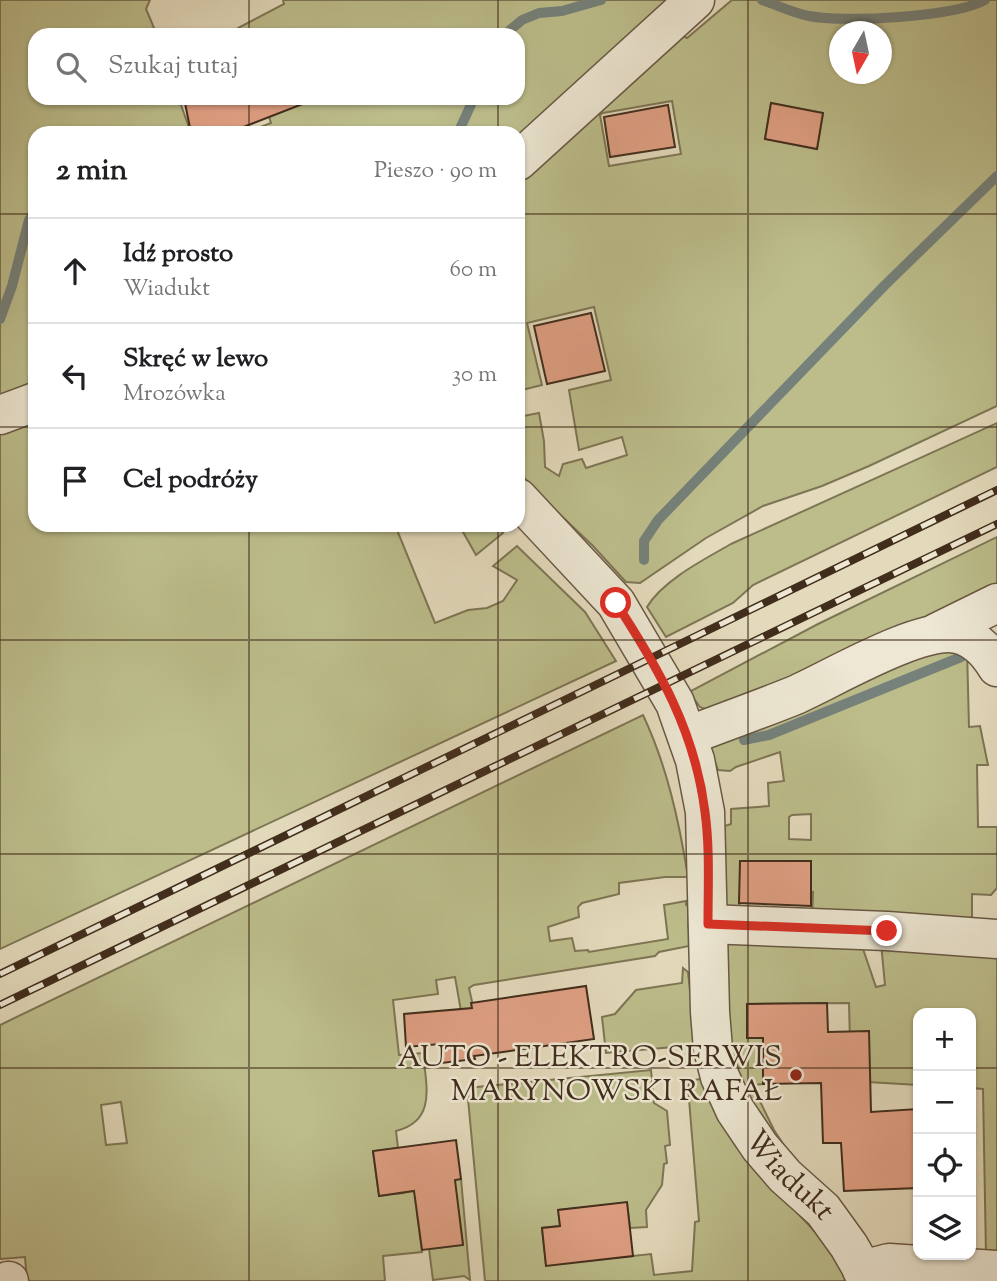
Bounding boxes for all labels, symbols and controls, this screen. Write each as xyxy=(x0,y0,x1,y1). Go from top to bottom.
north arrow xyxy=(829,21,892,84)
search box xyxy=(28,28,525,105)
icon: search xyxy=(52,48,90,86)
text: Szukaj tutaj xyxy=(108,48,239,85)
text: 2 min xyxy=(56,150,128,193)
text: Pieszo · 90 m xyxy=(374,155,497,188)
text: Idź prosto xyxy=(123,236,233,273)
icon: ahead xyxy=(56,252,94,290)
text: 60 m xyxy=(449,254,497,287)
text: Wiadukt xyxy=(123,273,210,306)
text: Skręć w lewo xyxy=(123,341,268,378)
icon: left xyxy=(56,357,94,395)
text: 30 m xyxy=(452,359,497,392)
text: Mrozówka xyxy=(123,378,226,411)
icon: arrive xyxy=(56,462,94,500)
text: Cel podróży xyxy=(123,462,258,499)
route start xyxy=(600,587,631,618)
route end xyxy=(871,915,902,946)
map controls xyxy=(913,1008,976,1260)
button: + xyxy=(913,1008,976,1071)
place label: AUTO - ELEKTRO-SERWIS MARYNOWSKI RAFAŁ xyxy=(397,1037,782,1114)
marker: AUTO - ELEKTRO-SERWIS MARYNOWSKI RAFAŁ xyxy=(788,1067,804,1083)
button: − xyxy=(913,1071,976,1134)
street label: Wiadukt xyxy=(733,1122,845,1230)
button: locate xyxy=(913,1134,976,1197)
button: layers xyxy=(913,1197,976,1260)

